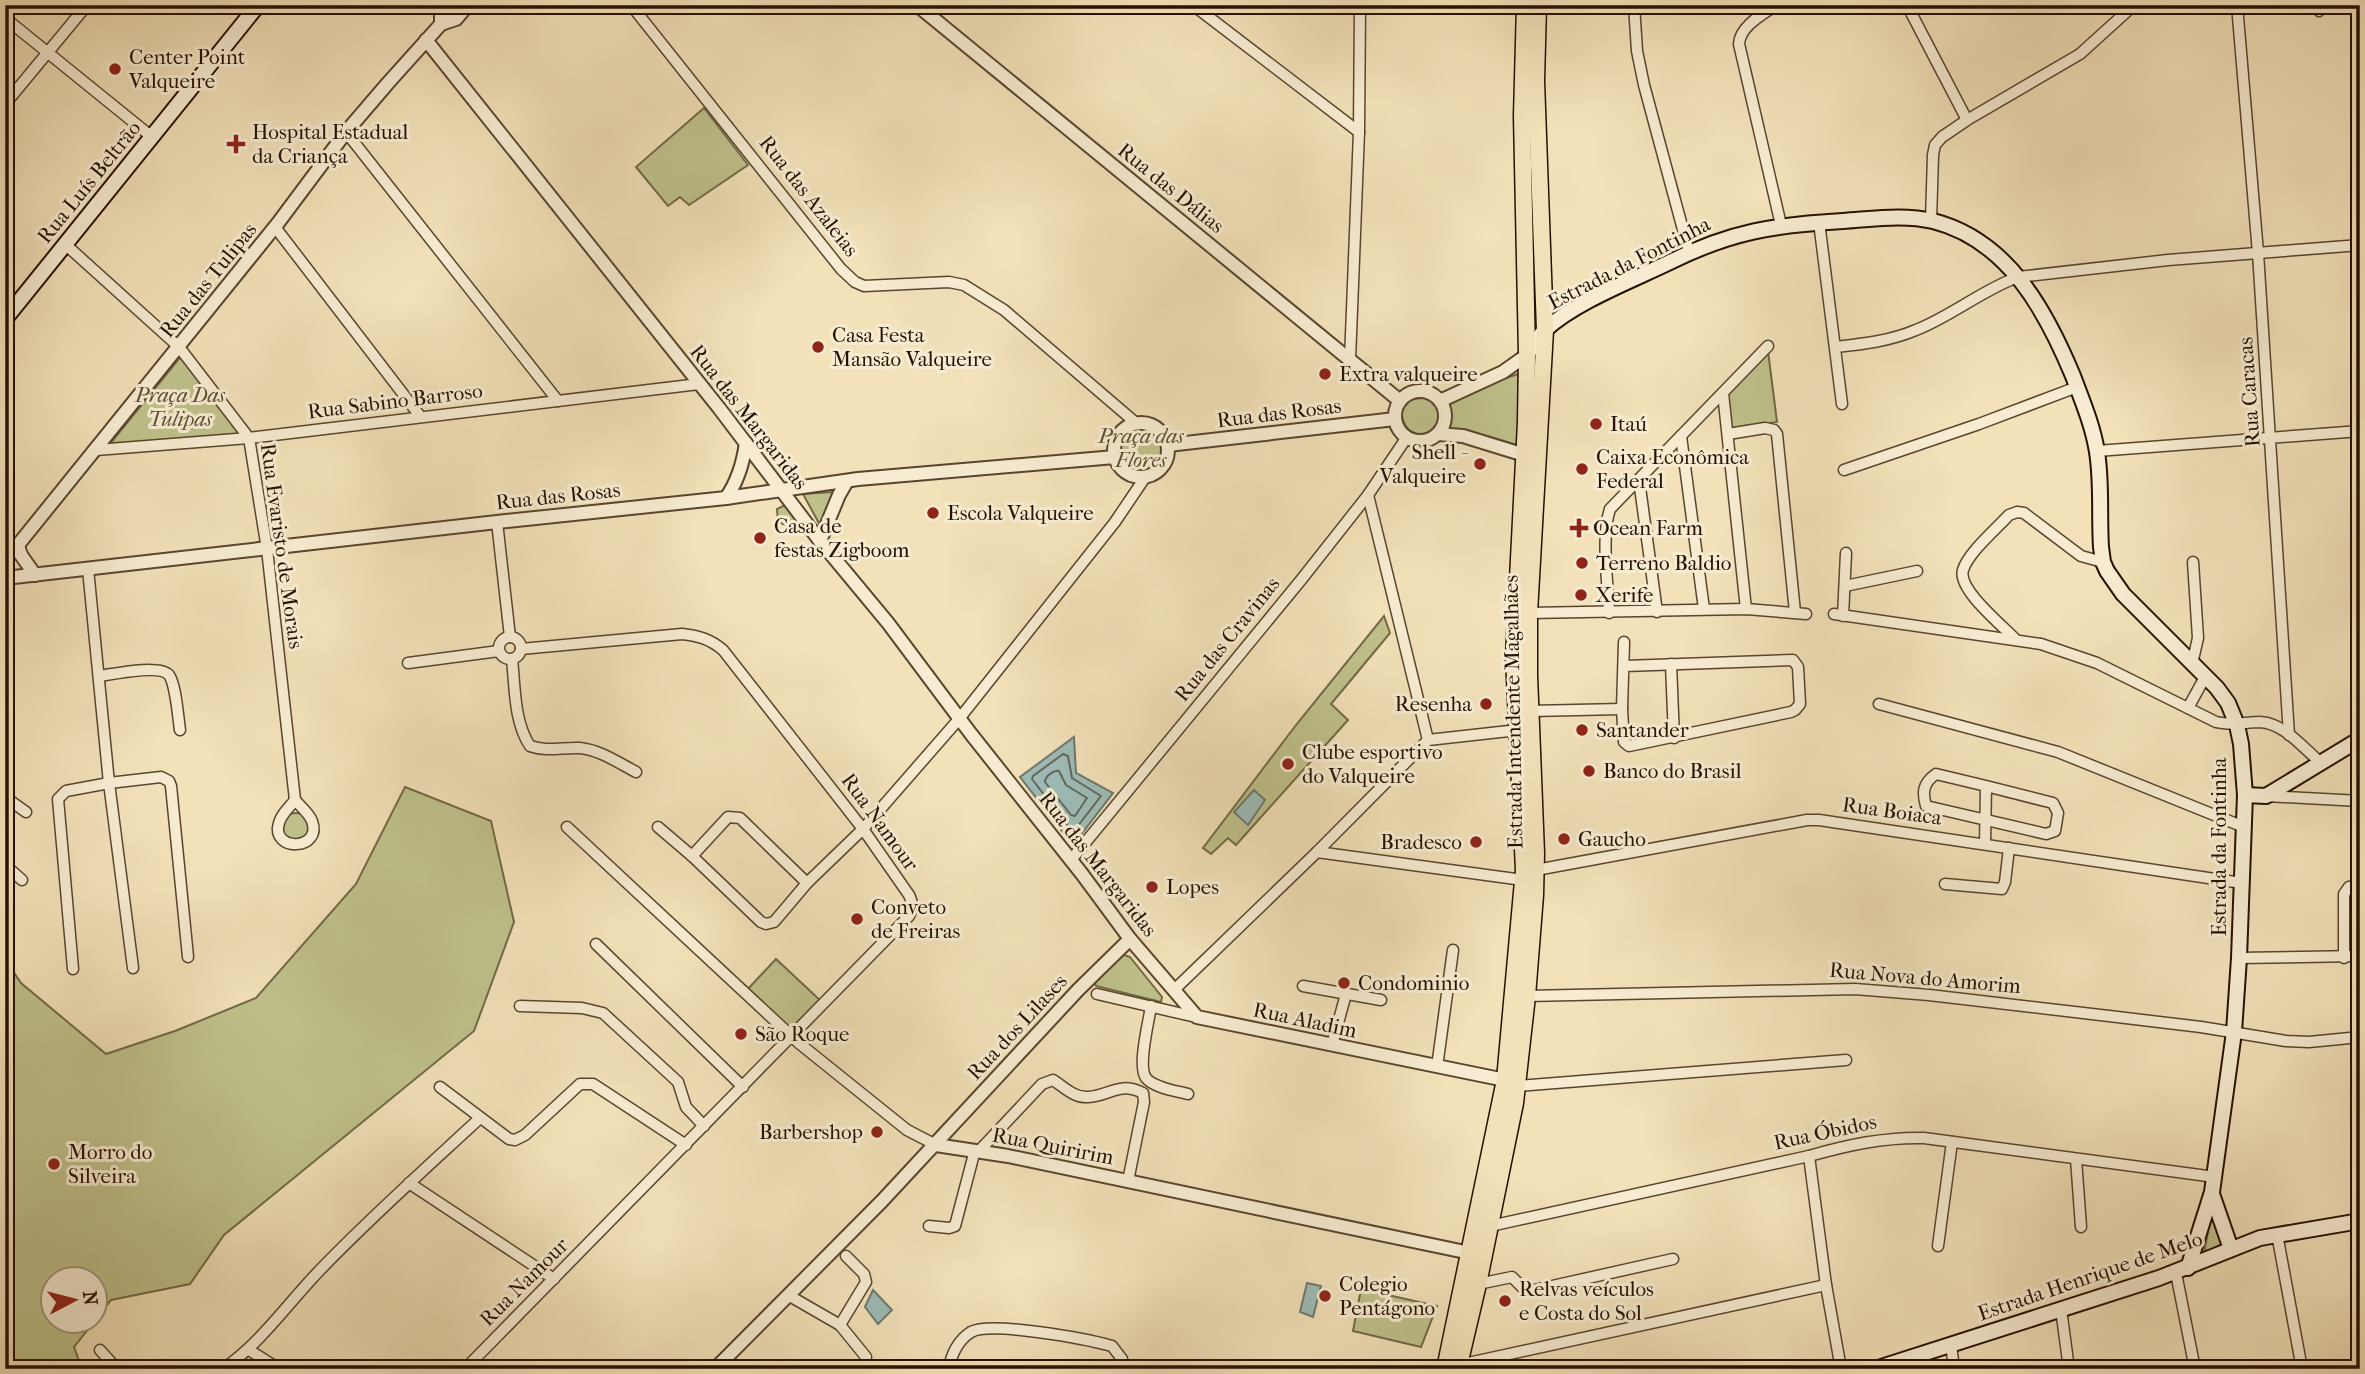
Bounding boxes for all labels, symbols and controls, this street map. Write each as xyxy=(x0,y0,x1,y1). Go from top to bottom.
place label: Center Point Valqueire xyxy=(128,45,246,93)
marker: Center Point Valqueire xyxy=(107,61,123,77)
street label: Rua Luís Beltrão xyxy=(32,116,146,248)
place label: Hospital Estadual da Criança xyxy=(252,120,408,168)
street label: Rua das Azaleias xyxy=(754,131,864,261)
marker: Hospital Estadual da Criança xyxy=(226,134,246,154)
street label: Rua das Dálias xyxy=(1113,138,1229,238)
street label: Estrada da Fontinha xyxy=(1544,212,1714,314)
street label: Rua das Tulipas xyxy=(154,218,262,342)
place label: Casa Festa Mansão Valqueire xyxy=(832,323,992,371)
street label: Rua Caracas xyxy=(2233,336,2265,448)
marker: Casa Festa Mansão Valqueire xyxy=(810,339,826,355)
street label: Rua das Margaridas xyxy=(685,340,813,494)
place label: Extra valqueire xyxy=(1339,362,1478,386)
marker: Extra valqueire xyxy=(1317,366,1333,382)
street label: Rua Sabino Barroso xyxy=(306,378,484,424)
park label: Praça Das Tulipas xyxy=(134,383,226,431)
street label: Rua das Rosas xyxy=(1215,393,1343,433)
place label: Itaú xyxy=(1610,412,1647,436)
marker: Itaú xyxy=(1588,416,1604,432)
park label: Praça das Flores xyxy=(1097,424,1184,472)
place label: Shell - Valqueire xyxy=(1379,440,1469,488)
street label: Rua Evaristo de Morais xyxy=(256,442,308,651)
place label: Caixa Econômica Federal xyxy=(1596,445,1749,493)
marker: Shell - Valqueire xyxy=(1472,456,1488,472)
marker: Caixa Econômica Federal xyxy=(1574,461,1590,477)
street label: Rua das Rosas xyxy=(494,477,622,514)
place label: Escola Valqueire xyxy=(947,501,1094,525)
marker: Escola Valqueire xyxy=(925,505,941,521)
place label: Casa de festas Zigboom xyxy=(774,514,910,562)
place label: Ocean Farm xyxy=(1593,516,1703,540)
marker: Ocean Farm xyxy=(1571,520,1587,536)
marker: Casa de festas Zigboom xyxy=(752,530,768,546)
place label: Terreno Baldio xyxy=(1596,551,1731,575)
marker: Terreno Baldio xyxy=(1574,555,1590,571)
street label: Rua das Cravinas xyxy=(1169,572,1285,706)
street label: Estrada Intendente Magalhães xyxy=(1499,575,1527,849)
place label: Xerife xyxy=(1595,583,1653,607)
marker: Xerife xyxy=(1573,587,1589,603)
place label: Resenha xyxy=(1395,692,1472,716)
marker: Resenha xyxy=(1478,696,1494,712)
place label: Santander xyxy=(1596,718,1689,742)
marker: Santander xyxy=(1574,722,1590,738)
place label: Clube esportivo do Valqueire xyxy=(1302,740,1443,788)
marker: Clube esportivo do Valqueire xyxy=(1280,756,1296,772)
street label: Estrada da Fontinha xyxy=(2207,757,2231,937)
place label: Banco do Brasil xyxy=(1603,759,1742,783)
marker: Banco do Brasil xyxy=(1581,763,1597,779)
street label: Rua Namour xyxy=(837,768,923,876)
street label: Rua das Margaridas xyxy=(1034,787,1162,941)
street label: Rua Boiaca xyxy=(1841,792,1943,830)
place label: Gaucho xyxy=(1578,827,1646,851)
place label: Bradesco xyxy=(1380,830,1462,854)
marker: Gaucho xyxy=(1556,831,1572,847)
marker: Bradesco xyxy=(1468,834,1484,850)
place label: Lopes xyxy=(1166,875,1219,899)
marker: Lopes xyxy=(1144,879,1160,895)
place label: Conveto de Freiras xyxy=(871,895,961,943)
marker: Conveto de Freiras xyxy=(849,911,865,927)
street label: Rua Nova do Amorim xyxy=(1828,958,2022,998)
street label: Rua dos Lilases xyxy=(962,969,1072,1085)
place label: Condominio xyxy=(1358,971,1469,995)
marker: Condominio xyxy=(1336,975,1352,991)
street label: Rua Aladim xyxy=(1251,997,1359,1043)
place label: São Roque xyxy=(755,1022,849,1046)
marker: São Roque xyxy=(733,1026,749,1042)
street label: Rua Óbidos xyxy=(1771,1108,1879,1155)
place label: Barbershop xyxy=(759,1120,863,1144)
street label: Rua Quiririm xyxy=(990,1122,1116,1170)
marker: Barbershop xyxy=(869,1124,885,1140)
place label: Morro do Silveira xyxy=(68,1140,152,1188)
marker: Morro do Silveira xyxy=(46,1156,62,1172)
street label: Estrada Henrique de Melo xyxy=(1975,1226,2205,1326)
street label: Rua Namour xyxy=(475,1233,573,1331)
north arrow xyxy=(38,1266,108,1336)
place label: Colegio Pentágono xyxy=(1339,1272,1435,1320)
place label: Relvas veículos e Costa do Sol xyxy=(1519,1277,1654,1325)
marker: Colegio Pentágono xyxy=(1317,1288,1333,1304)
text: N xyxy=(78,1290,102,1307)
marker: Relvas veículos e Costa do Sol xyxy=(1497,1293,1513,1309)

